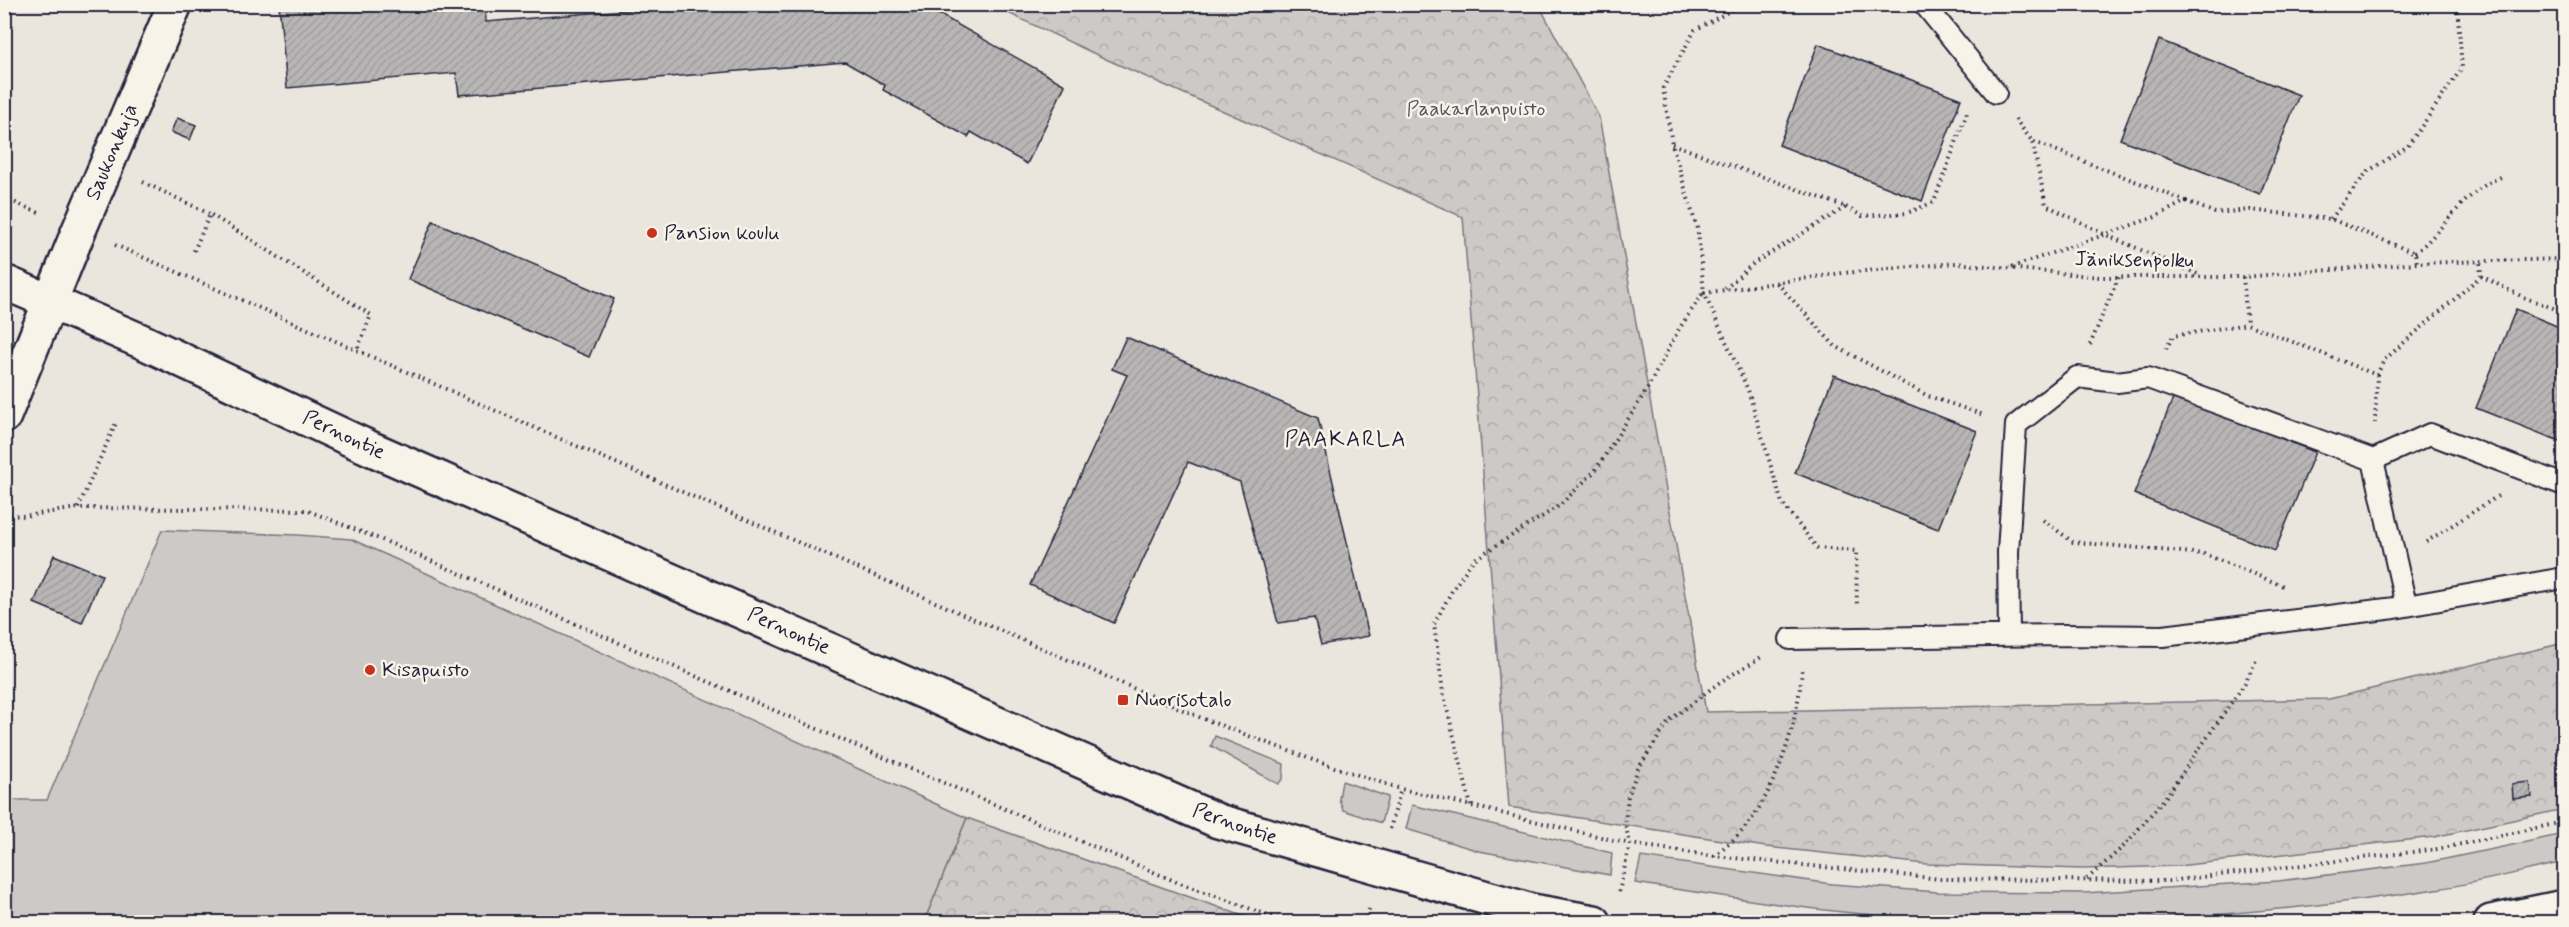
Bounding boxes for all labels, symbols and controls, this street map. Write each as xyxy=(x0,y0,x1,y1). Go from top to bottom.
park label: Paakarlanpuisto xyxy=(1407,95,1545,123)
street label: Saukonkuja xyxy=(79,99,145,205)
place label: Pansion koulu xyxy=(664,219,780,247)
marker: Pansion koulu xyxy=(645,226,659,240)
street label: Jäniksenpolku xyxy=(2074,245,2194,275)
street label: Pernontie xyxy=(298,404,390,466)
district label: PAAKARLA xyxy=(1285,426,1407,454)
street label: Pernontie xyxy=(743,600,835,662)
place label: Kisapuisto xyxy=(382,656,469,684)
marker: Kisapuisto xyxy=(363,663,377,677)
place label: Nuorisotalo xyxy=(1135,686,1232,714)
marker: Nuorisotalo xyxy=(1116,693,1130,707)
street label: Pernontie xyxy=(1189,796,1281,852)

